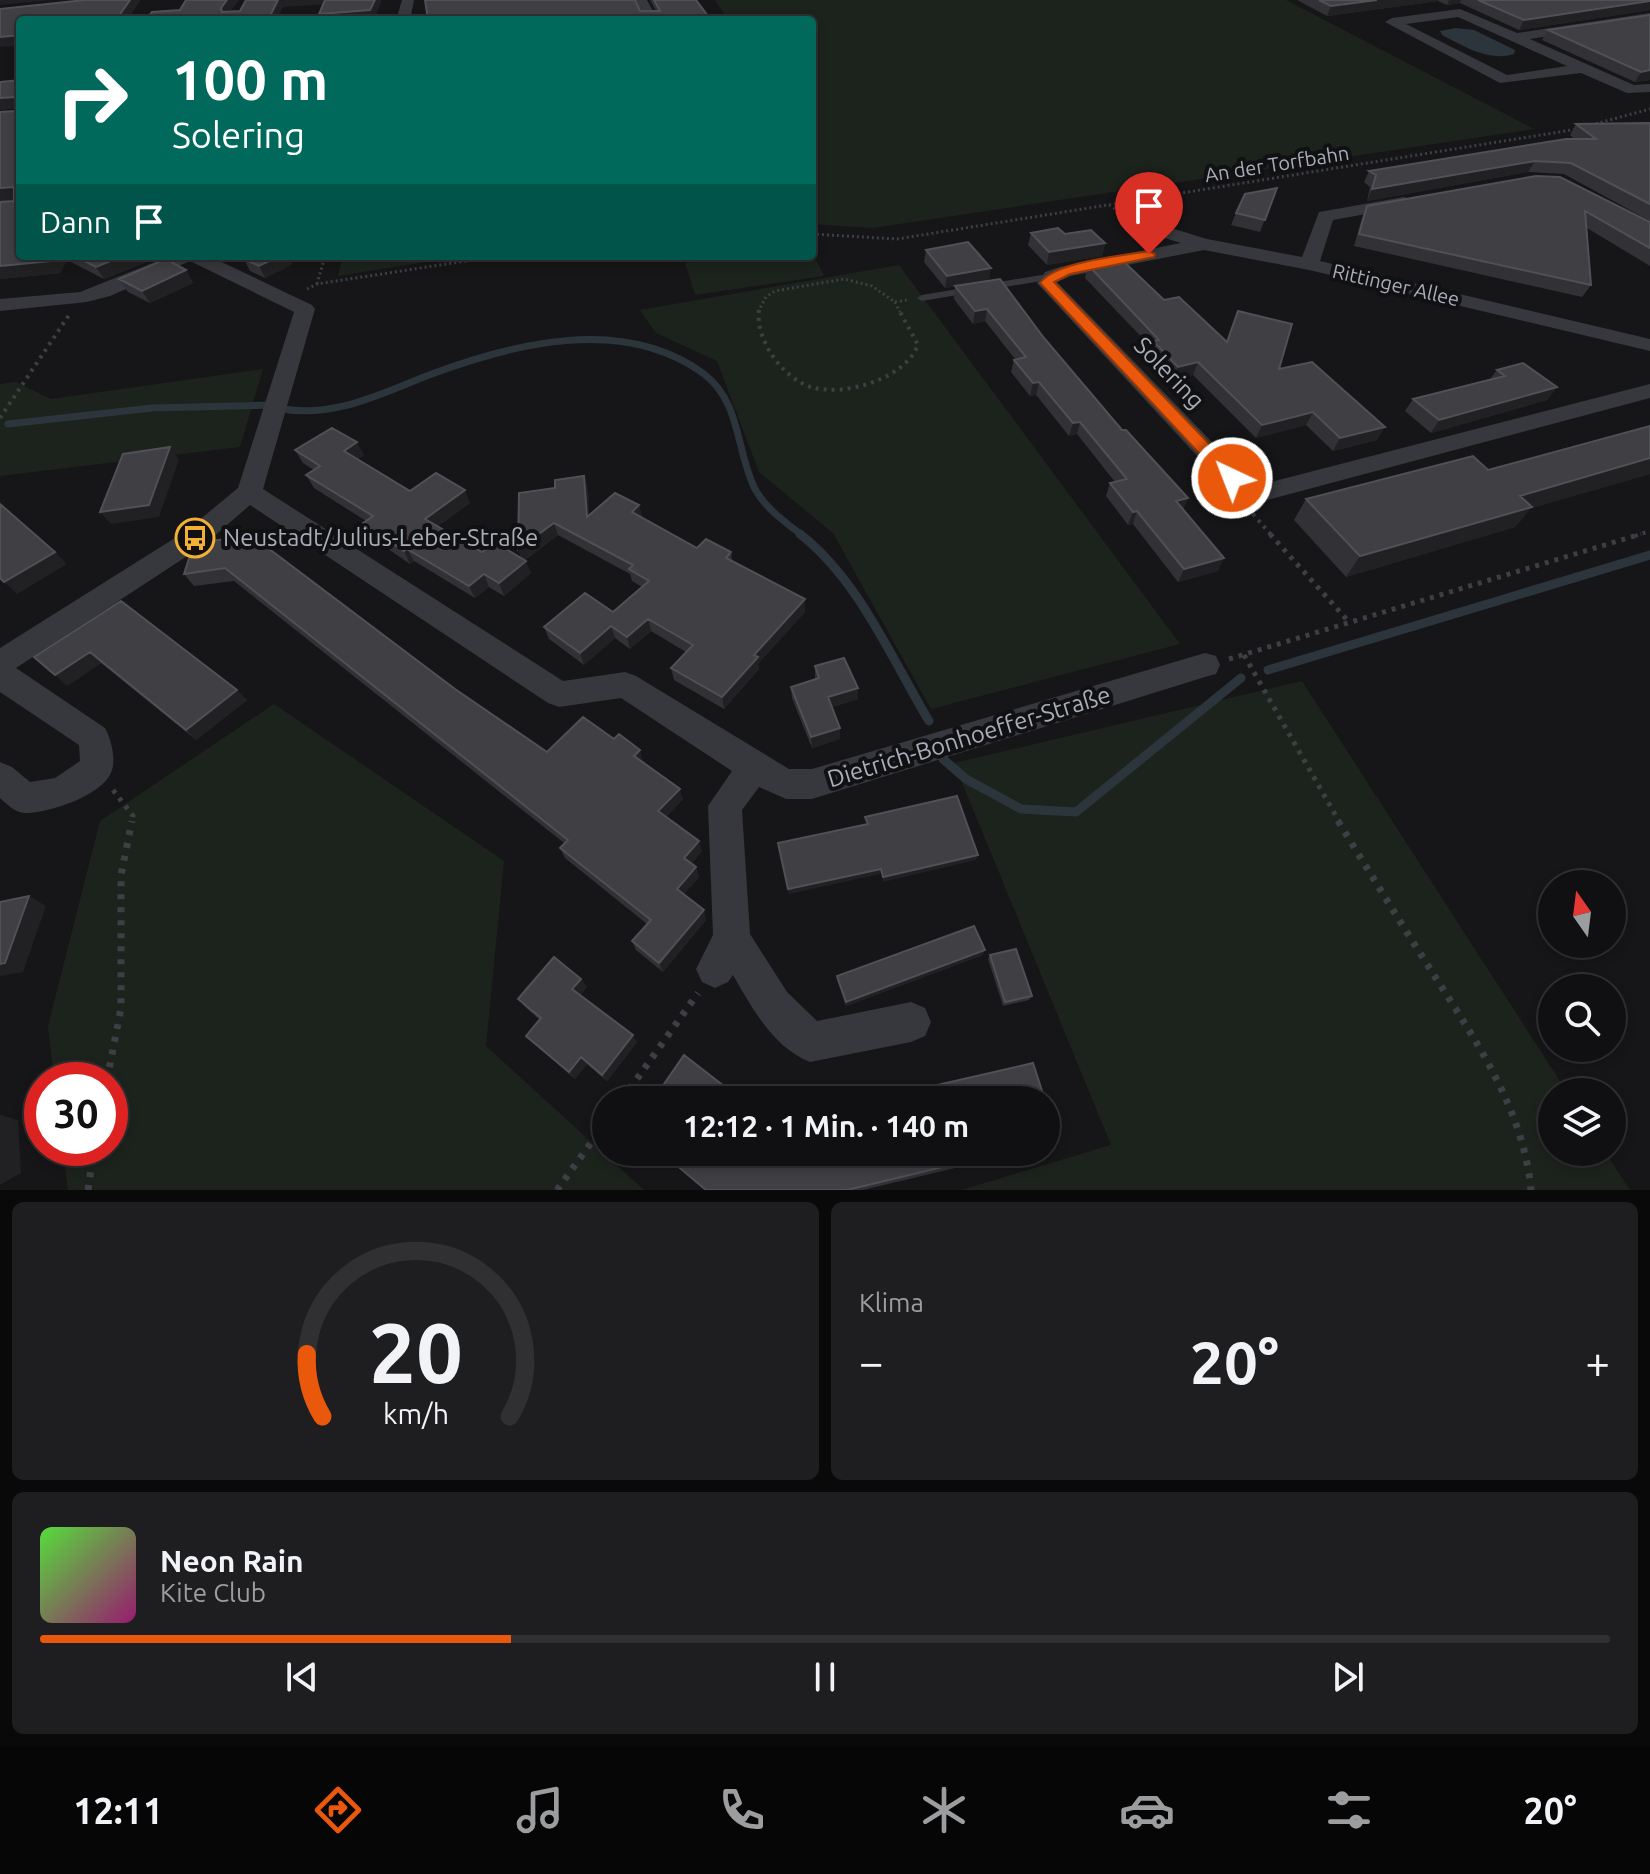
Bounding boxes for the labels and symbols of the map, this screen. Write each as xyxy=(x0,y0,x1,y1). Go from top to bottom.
street label: An der Torfbahn xyxy=(1203,141,1351,186)
pin xyxy=(1115,172,1183,254)
street label: Rittinger Allee xyxy=(1330,259,1462,310)
street label: Solering xyxy=(1129,331,1210,414)
position arrow xyxy=(1190,436,1274,520)
bus stop icon: Neustadt/Julius-Leber-Straße xyxy=(174,517,216,559)
place label: Neustadt/Julius-Leber-Straße xyxy=(223,524,538,551)
street label: Dietrich-Bonhoeffer-Straße xyxy=(824,681,1114,792)
north arrow xyxy=(1538,870,1626,958)
speed limit sign: 30 xyxy=(24,1062,128,1166)

